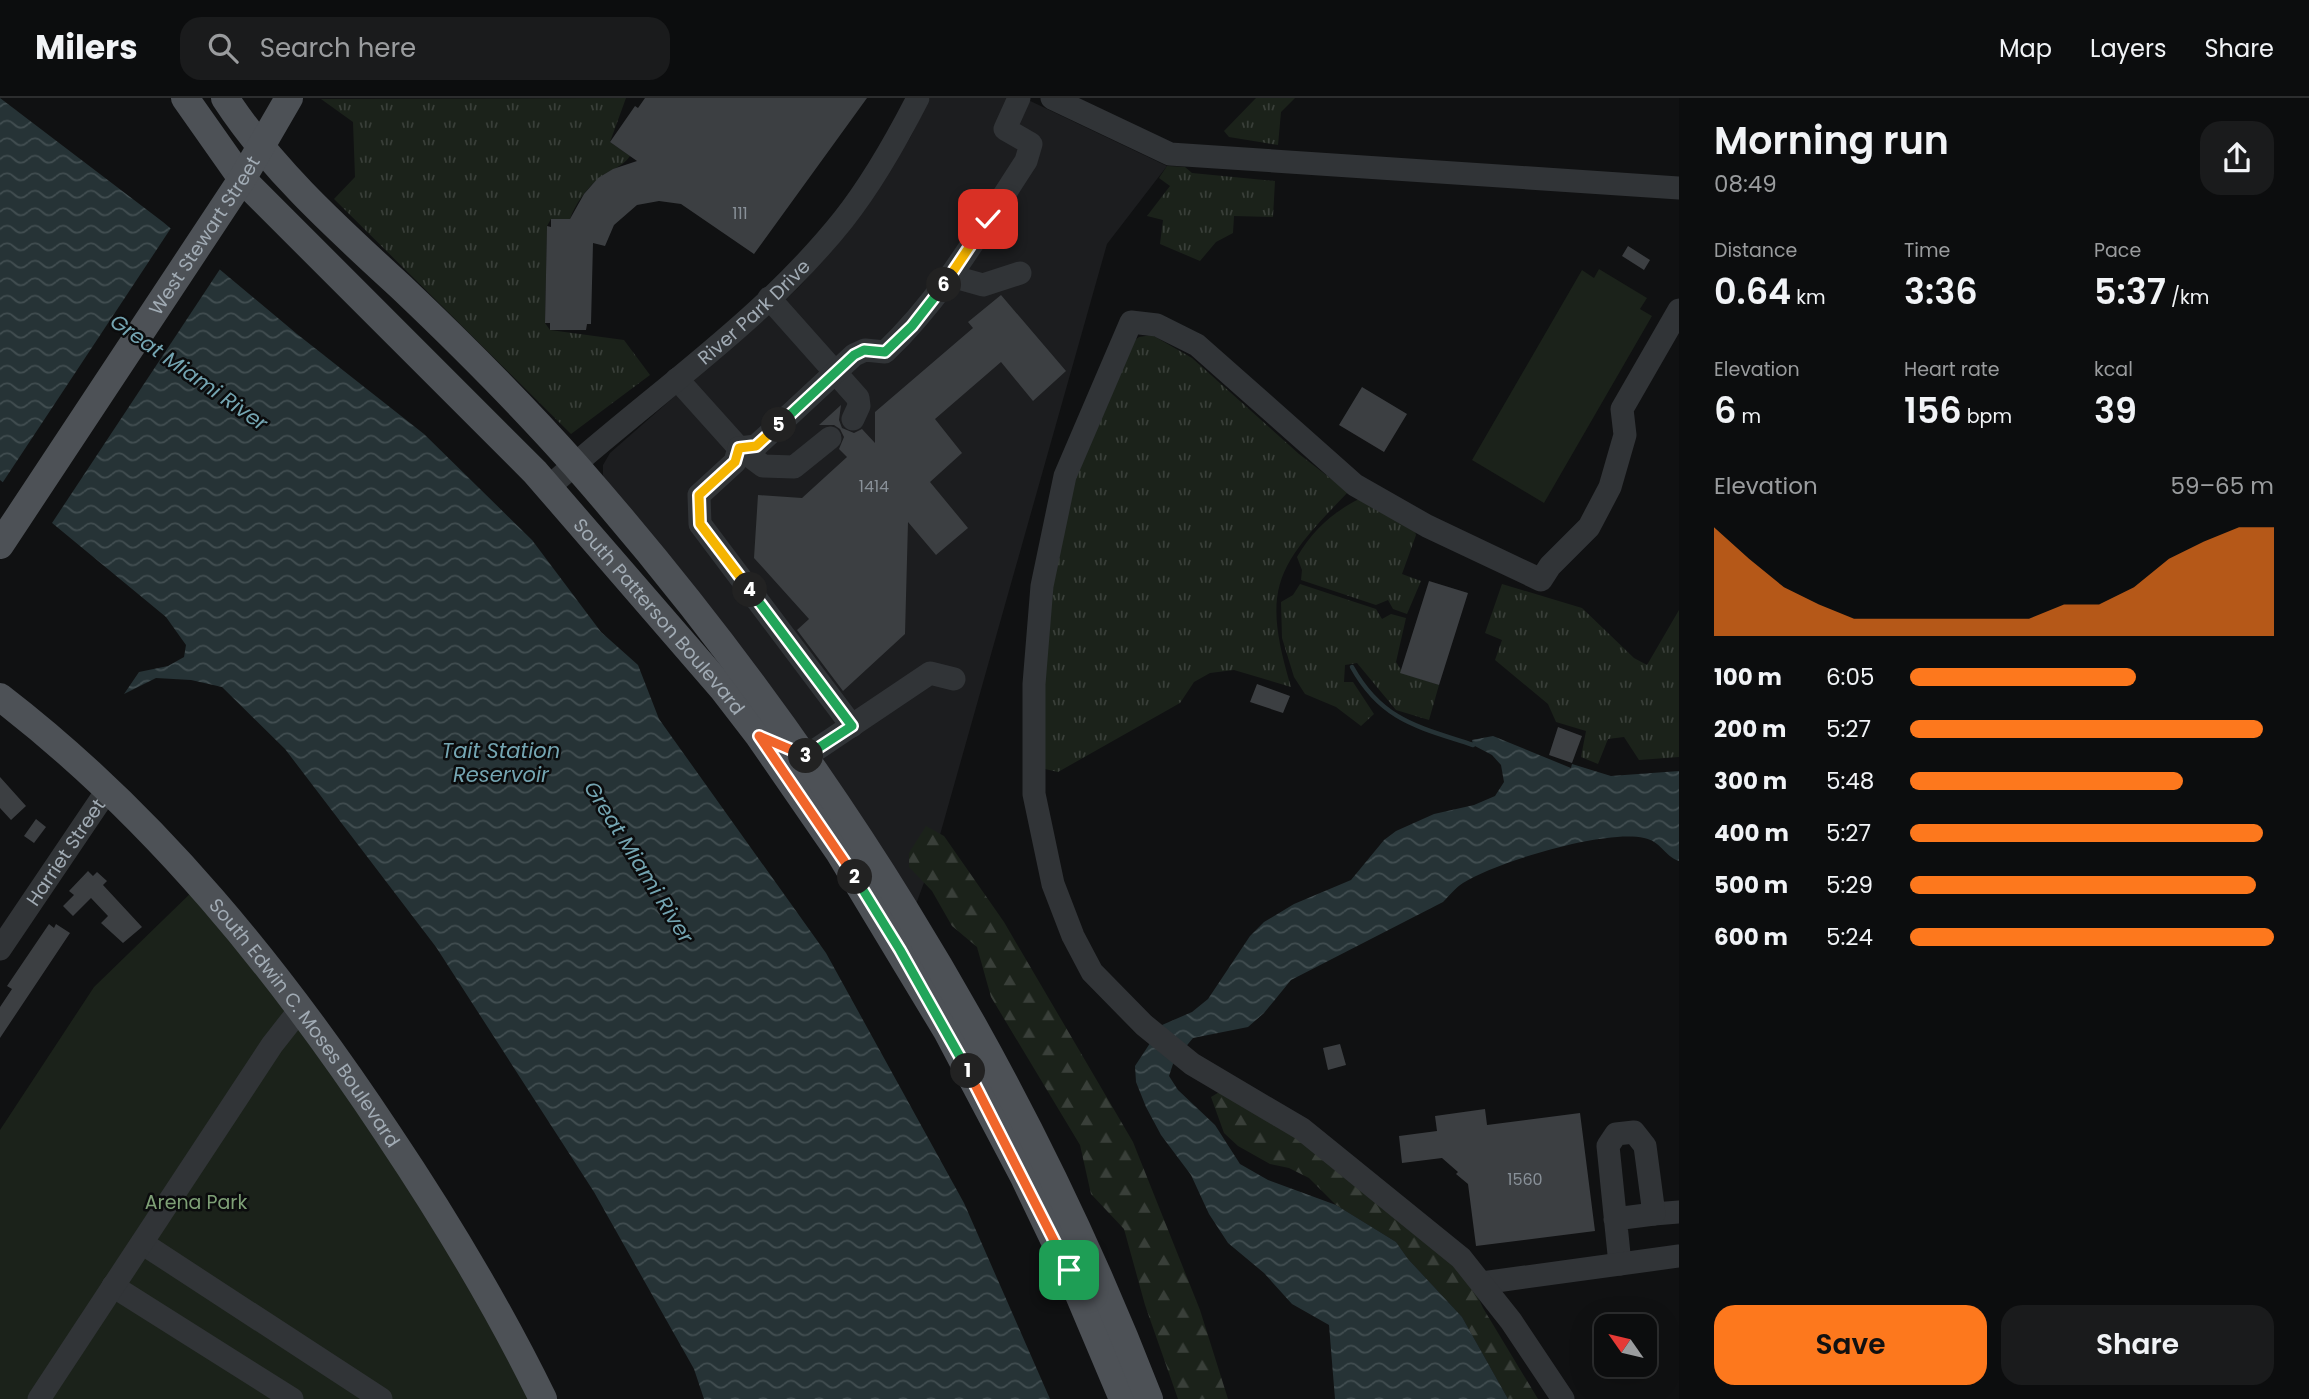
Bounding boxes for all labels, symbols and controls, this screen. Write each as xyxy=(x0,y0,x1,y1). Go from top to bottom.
search box xyxy=(180,17,670,80)
text: Milers xyxy=(35,24,138,71)
icon: search xyxy=(204,29,242,67)
text: Search here xyxy=(260,30,416,66)
text: Map xyxy=(1999,32,2052,65)
text: Layers xyxy=(2090,32,2166,65)
text: Share xyxy=(2204,32,2274,65)
text: Morning run xyxy=(1714,114,1949,167)
button: share xyxy=(2200,121,2274,195)
street label: West Stewart Street xyxy=(142,151,266,320)
text: 08:49 xyxy=(1714,168,1777,200)
pin xyxy=(958,189,1018,249)
icon: check xyxy=(969,200,1007,238)
house number: 111 xyxy=(732,202,748,225)
text: Distance xyxy=(1714,237,1797,264)
text: Time xyxy=(1904,237,1950,264)
text: Pace xyxy=(2094,237,2141,264)
street label: River Park Drive xyxy=(692,253,816,371)
text: 0.64 xyxy=(1714,267,1791,316)
text: 3:36 xyxy=(1904,267,1978,316)
text: 5:37 xyxy=(2094,267,2166,316)
pin: 6 xyxy=(926,268,962,302)
text: 6 xyxy=(937,271,950,298)
text: km xyxy=(1791,284,1826,311)
text: /km xyxy=(2166,284,2209,311)
water label: Great Miami River xyxy=(104,307,275,438)
text: Elevation xyxy=(1714,356,1800,383)
text: Heart rate xyxy=(1904,356,1999,383)
text: kcal xyxy=(2094,356,2133,383)
text: 6 xyxy=(1714,386,1736,435)
text: 156 xyxy=(1904,386,1962,435)
text: 39 xyxy=(2094,386,2137,435)
text: m xyxy=(1736,403,1761,430)
text: bpm xyxy=(1962,403,2012,430)
pin: 5 xyxy=(762,408,796,442)
text: 5 xyxy=(772,411,785,438)
text: Elevation xyxy=(1714,470,1818,502)
text: 59–65 m xyxy=(2171,470,2274,502)
house number: 1414 xyxy=(859,475,889,498)
street label: South Patterson Boulevard xyxy=(567,512,751,721)
pin: 4 xyxy=(732,573,768,608)
text: 4 xyxy=(743,576,756,603)
text: 100 m xyxy=(1714,661,1782,693)
text: 6:05 xyxy=(1826,661,1874,693)
text: 200 m xyxy=(1714,713,1786,745)
text: 5:27 xyxy=(1826,713,1871,745)
water label: Tait Station Reservoir xyxy=(442,736,560,789)
pin: 3 xyxy=(788,738,824,774)
text: 3 xyxy=(800,742,811,769)
text: 300 m xyxy=(1714,765,1787,797)
text: 5:48 xyxy=(1826,765,1874,797)
water label: Great Miami River xyxy=(577,775,701,950)
street label: Harriet Street xyxy=(19,793,111,911)
text: 400 m xyxy=(1714,817,1789,849)
text: 5:27 xyxy=(1826,817,1871,849)
pin: 2 xyxy=(838,860,872,894)
text: 2 xyxy=(849,863,860,890)
text: 500 m xyxy=(1714,869,1788,901)
text: 5:29 xyxy=(1826,869,1873,901)
street label: South Edwin C. Moses Boulevard xyxy=(203,892,407,1153)
text: 600 m xyxy=(1714,921,1788,953)
text: 5:24 xyxy=(1826,921,1873,953)
pin: 1 xyxy=(950,1054,986,1088)
text: 1 xyxy=(964,1057,971,1084)
house number: 1560 xyxy=(1507,1168,1543,1191)
park label: Arena Park xyxy=(145,1189,247,1216)
pin xyxy=(1039,1240,1099,1300)
icon: arrive xyxy=(1050,1251,1088,1289)
button: Save xyxy=(1714,1305,1987,1385)
button: Share xyxy=(2001,1305,2274,1385)
north arrow xyxy=(1594,1314,1657,1377)
map controls xyxy=(1594,1314,1657,1377)

